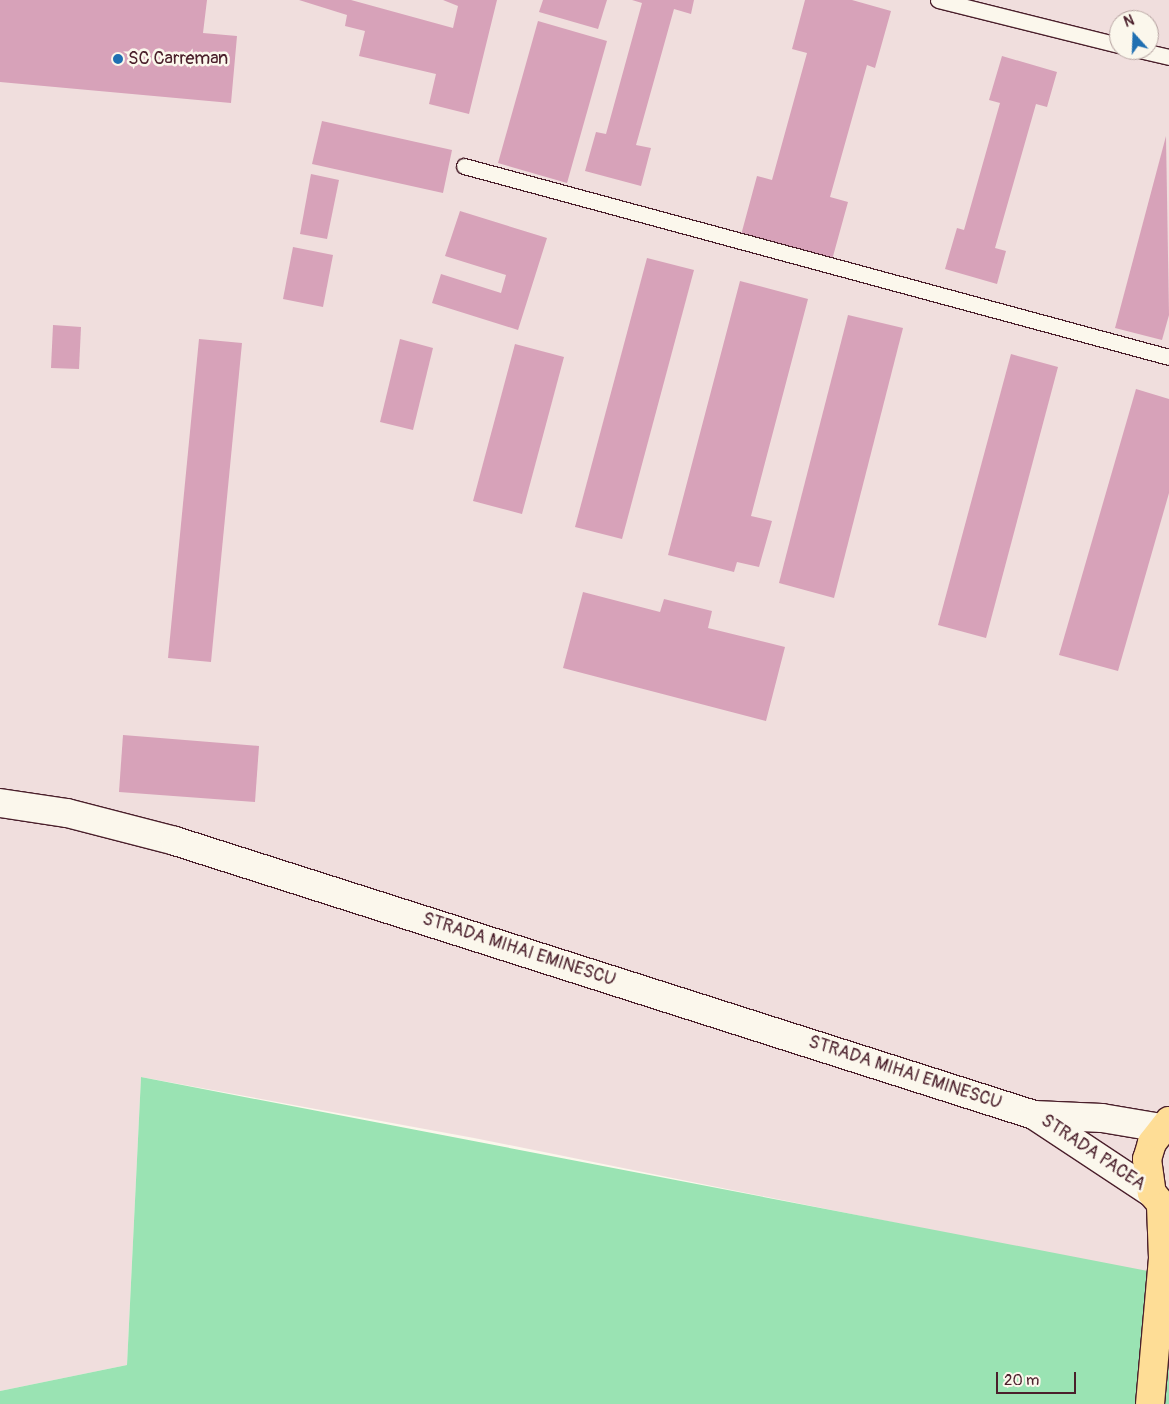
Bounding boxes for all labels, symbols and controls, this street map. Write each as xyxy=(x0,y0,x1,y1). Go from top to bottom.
north arrow xyxy=(1109,10,1159,60)
text: N xyxy=(1122,12,1136,31)
place label: SC Carreman xyxy=(128,48,228,70)
marker: SC Carreman xyxy=(112,53,124,65)
street label: STRADA MIHAI EMINESCU xyxy=(420,909,618,991)
street label: STRADA MIHAI EMINESCU xyxy=(806,1032,1004,1114)
street label: STRADA PACEA xyxy=(1037,1110,1149,1196)
scale bar xyxy=(999,1362,1079,1394)
text: 20 m xyxy=(1004,1371,1039,1390)

